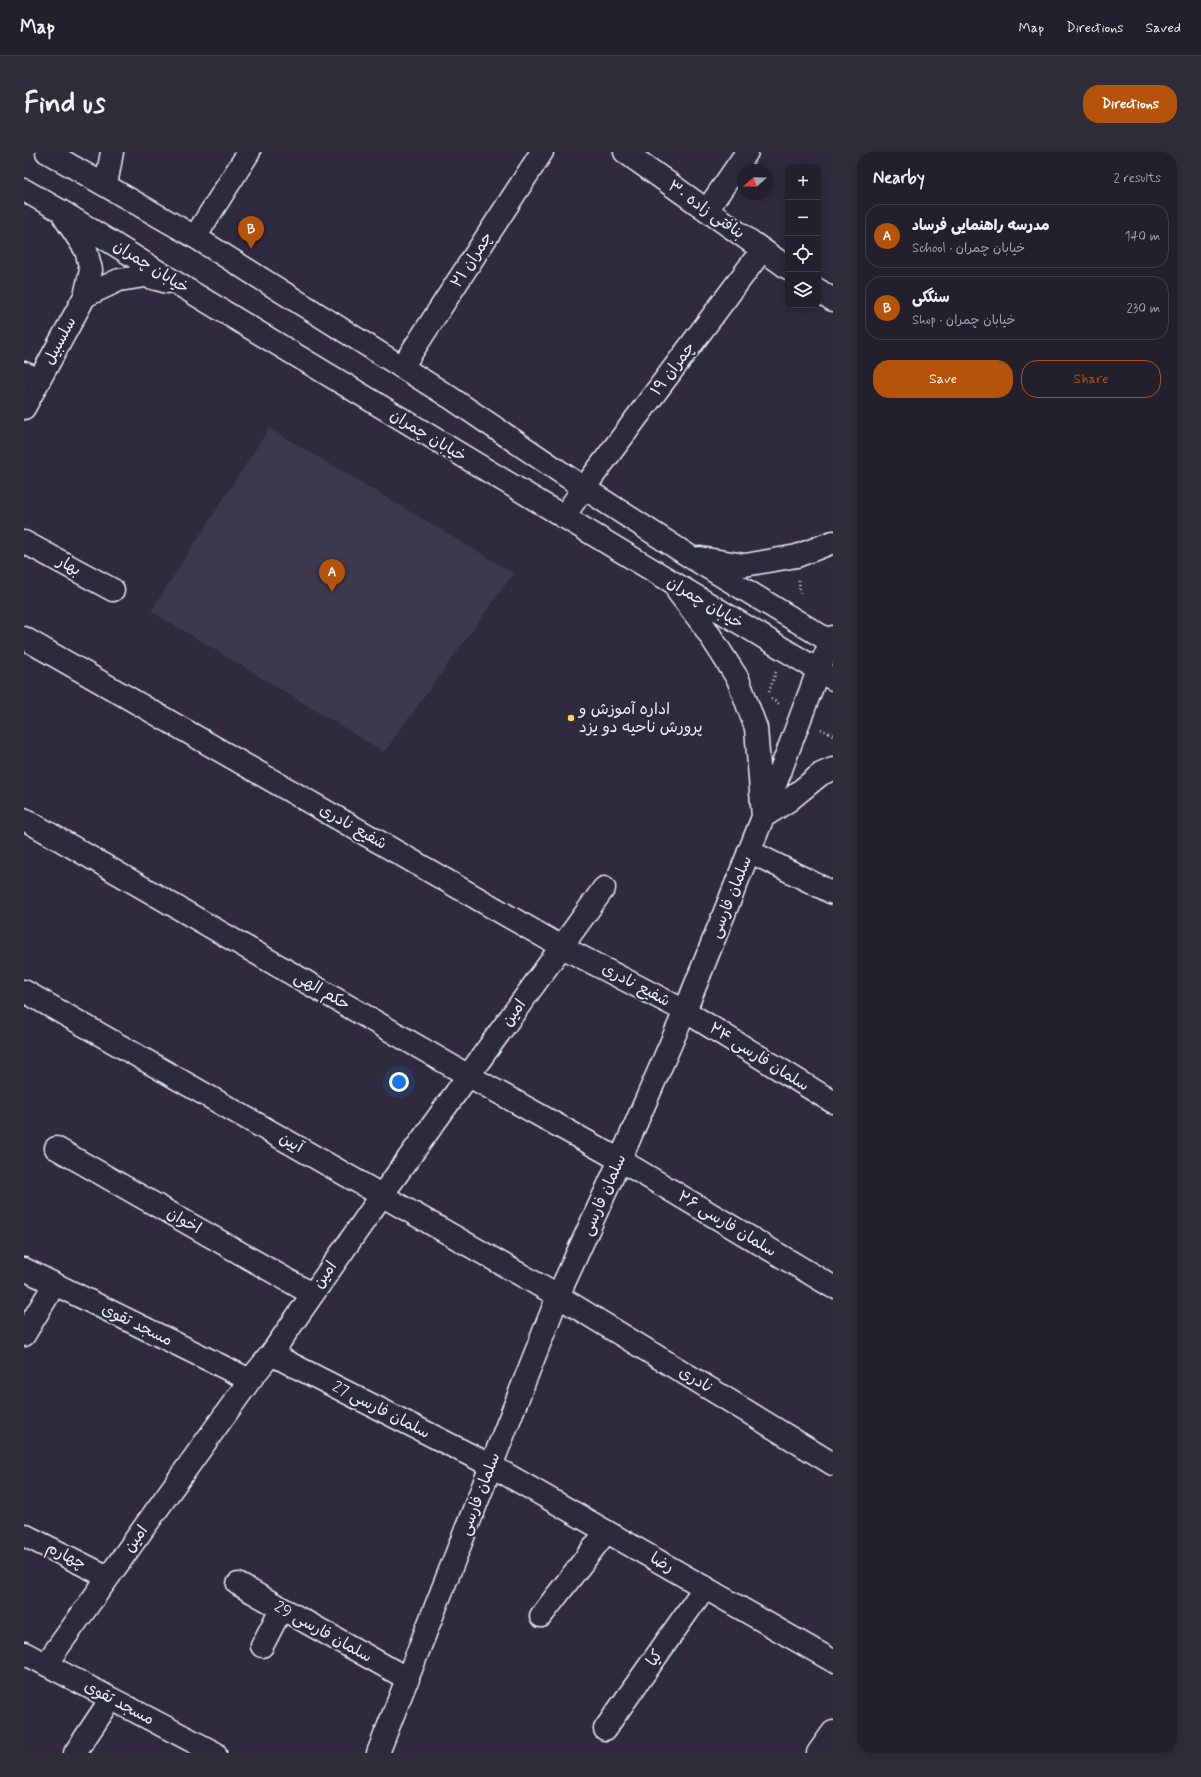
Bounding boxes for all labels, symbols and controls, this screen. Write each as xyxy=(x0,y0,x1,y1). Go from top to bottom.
text: Map xyxy=(20,15,55,40)
text: Map xyxy=(1018,19,1044,37)
text: Directions xyxy=(1066,19,1124,37)
text: Saved xyxy=(1146,19,1181,37)
button: Directions xyxy=(1083,85,1177,123)
text: Find us xyxy=(24,86,105,123)
north arrow xyxy=(737,164,773,200)
map controls xyxy=(785,164,821,308)
button: + xyxy=(785,164,821,200)
text: Nearby xyxy=(873,167,925,189)
text: 2 results xyxy=(1114,170,1161,187)
street label: بنافتی زاده ۳۰ xyxy=(663,176,749,244)
button: − xyxy=(785,200,821,236)
pin: B xyxy=(238,216,264,249)
text: مدرسه راهنمایی فرساد xyxy=(912,216,1050,236)
street label: چمران ۲۱ xyxy=(446,228,498,292)
text: A xyxy=(883,228,891,245)
text: 140 m xyxy=(1125,228,1160,245)
street label: خیابان چمران xyxy=(109,235,193,299)
button: locate xyxy=(785,236,821,272)
text: School · خیابان چمران xyxy=(912,240,1025,257)
button: layers xyxy=(785,272,821,308)
text: سنگکی xyxy=(912,288,950,308)
text: B xyxy=(883,300,891,317)
text: 230 m xyxy=(1126,300,1160,317)
text: Shop · خیابان چمران xyxy=(912,312,1015,329)
street label: سلسبیل xyxy=(39,313,81,369)
street label: چمران ۱۹ xyxy=(646,338,700,400)
button: Save xyxy=(873,360,1013,398)
button: Share xyxy=(1021,360,1161,398)
street label: خیابان چمران xyxy=(386,405,470,467)
street label: بهار xyxy=(52,550,85,581)
pin: A xyxy=(319,559,345,592)
street label: خیابان چمران xyxy=(663,572,747,634)
place label: اداره آموزش و پرورش ناحیه دو یزد xyxy=(577,699,703,738)
marker: اداره آموزش و پرورش ناحیه دو یزد xyxy=(566,713,576,723)
street label: شفیع نادری xyxy=(316,799,390,855)
street label: سلمان فارسی xyxy=(705,853,757,941)
street label: شفیع نادری xyxy=(598,958,674,1012)
street label: حکم الهی xyxy=(290,967,354,1016)
street label: امین xyxy=(497,995,531,1031)
street label: سلمان فارسی ۲۴ xyxy=(705,1018,813,1096)
your location xyxy=(389,1072,409,1092)
street label: آیین xyxy=(275,1128,308,1159)
street label: سلمان فارسی xyxy=(577,1151,631,1239)
street label: سلمان فارسی ۲۶ xyxy=(674,1186,780,1262)
street label: اخوان xyxy=(163,1203,205,1239)
street label: امین xyxy=(308,1257,342,1293)
street label: مسجد تقوی xyxy=(98,1299,176,1351)
street label: نادری xyxy=(675,1362,717,1398)
street label: سلمان فارسی 27 xyxy=(328,1376,434,1444)
street label: سلمان فارسی xyxy=(455,1450,505,1538)
street label: امین xyxy=(119,1521,153,1557)
street label: چهارم xyxy=(42,1537,90,1576)
street label: رضا xyxy=(646,1548,678,1578)
street label: سلمان فارسی 29 xyxy=(270,1596,376,1668)
street label: کیا xyxy=(642,1645,668,1671)
street label: مسجد تقوی xyxy=(80,1676,158,1730)

